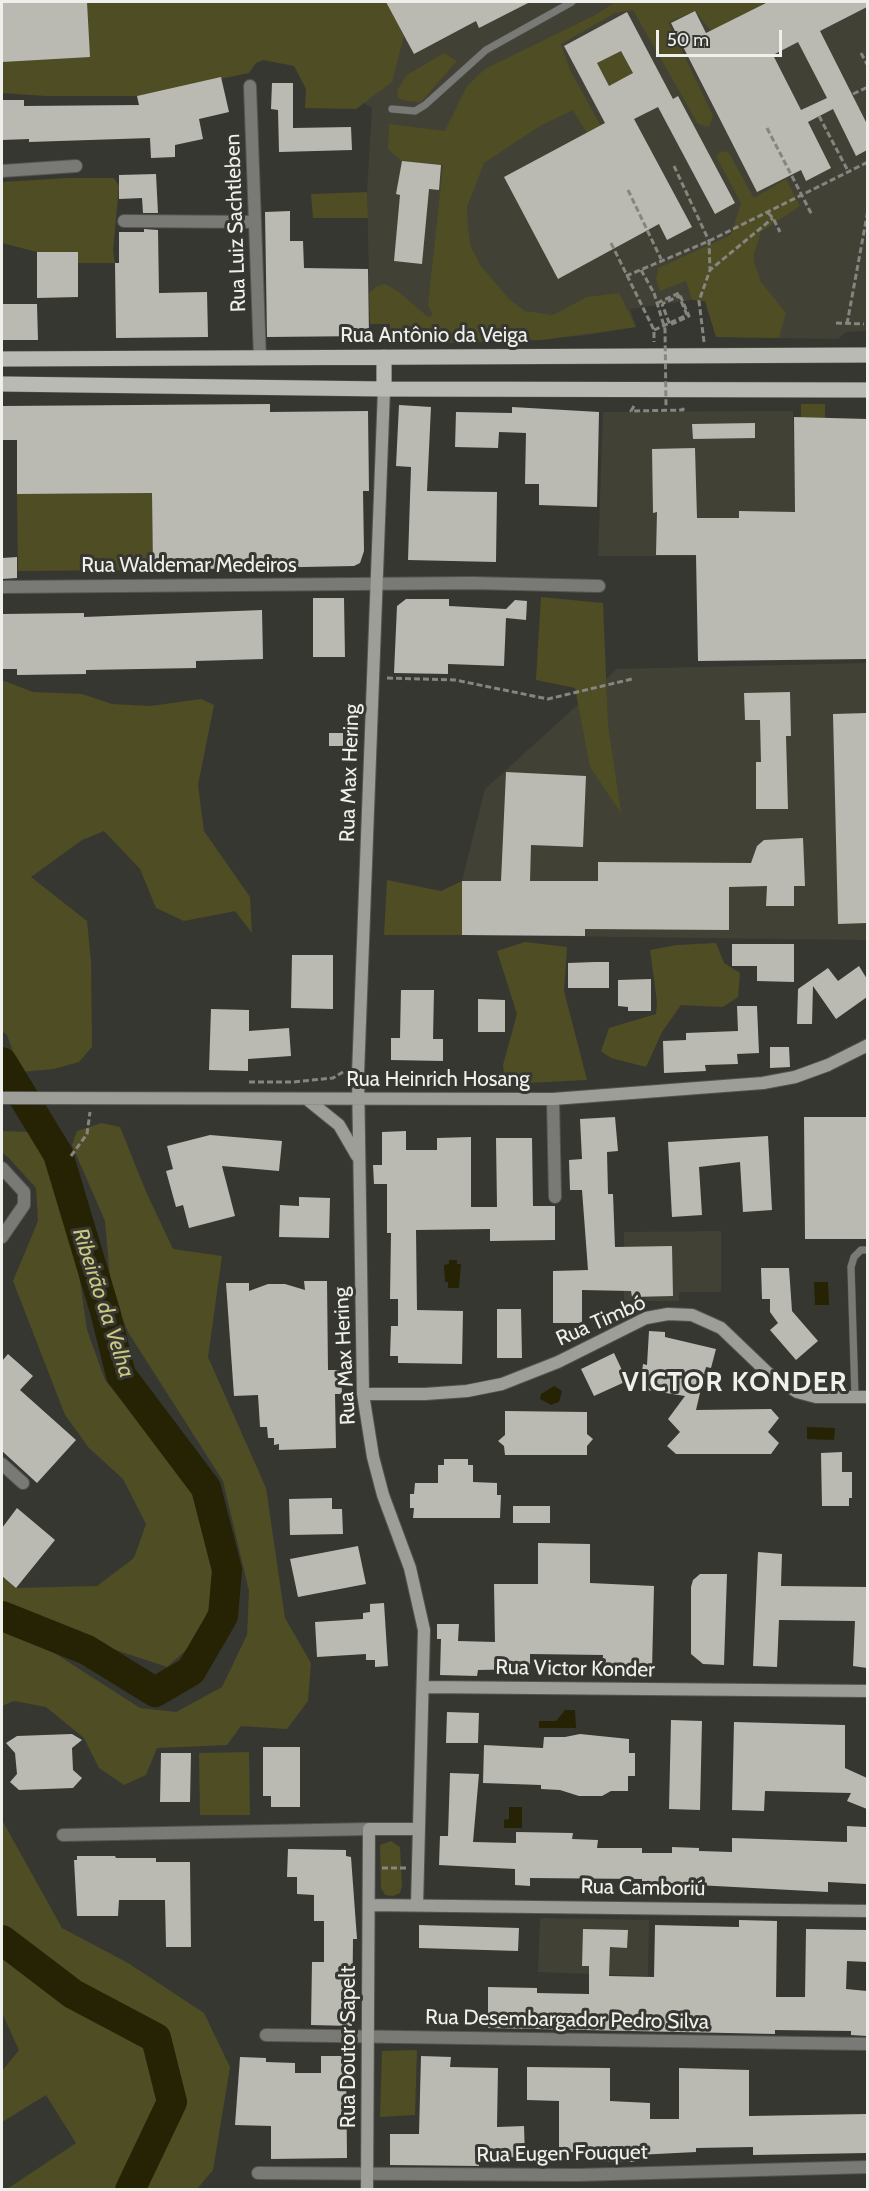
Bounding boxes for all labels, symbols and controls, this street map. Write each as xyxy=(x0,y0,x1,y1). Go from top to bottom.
scale bar xyxy=(659,18,785,56)
text: 50 m xyxy=(667,29,709,51)
street label: Rua Luiz Sachtleben xyxy=(220,133,252,313)
street label: Rua Antônio da Veiga xyxy=(340,323,528,349)
street label: Rua Waldemar Medeiros xyxy=(81,553,297,579)
street label: Rua Max Hering xyxy=(335,703,365,843)
street label: Rua Heinrich Hosang xyxy=(346,1067,530,1093)
water label: Ribeirão da Velha xyxy=(66,1225,140,1381)
street label: Rua Max Hering xyxy=(329,1286,361,1426)
street label: Rua Timbó xyxy=(552,1290,650,1352)
district label: VICTOR KONDER xyxy=(622,1367,848,1399)
street label: Rua Victor Konder xyxy=(495,1655,655,1683)
street label: Rua Camboriú xyxy=(580,1874,706,1902)
street label: Rua Doutor Sapelt xyxy=(336,1966,362,2128)
street label: Rua Desembargador Pedro Silva xyxy=(425,2005,709,2035)
street label: Rua Eugen Fouquet xyxy=(476,2140,648,2168)

